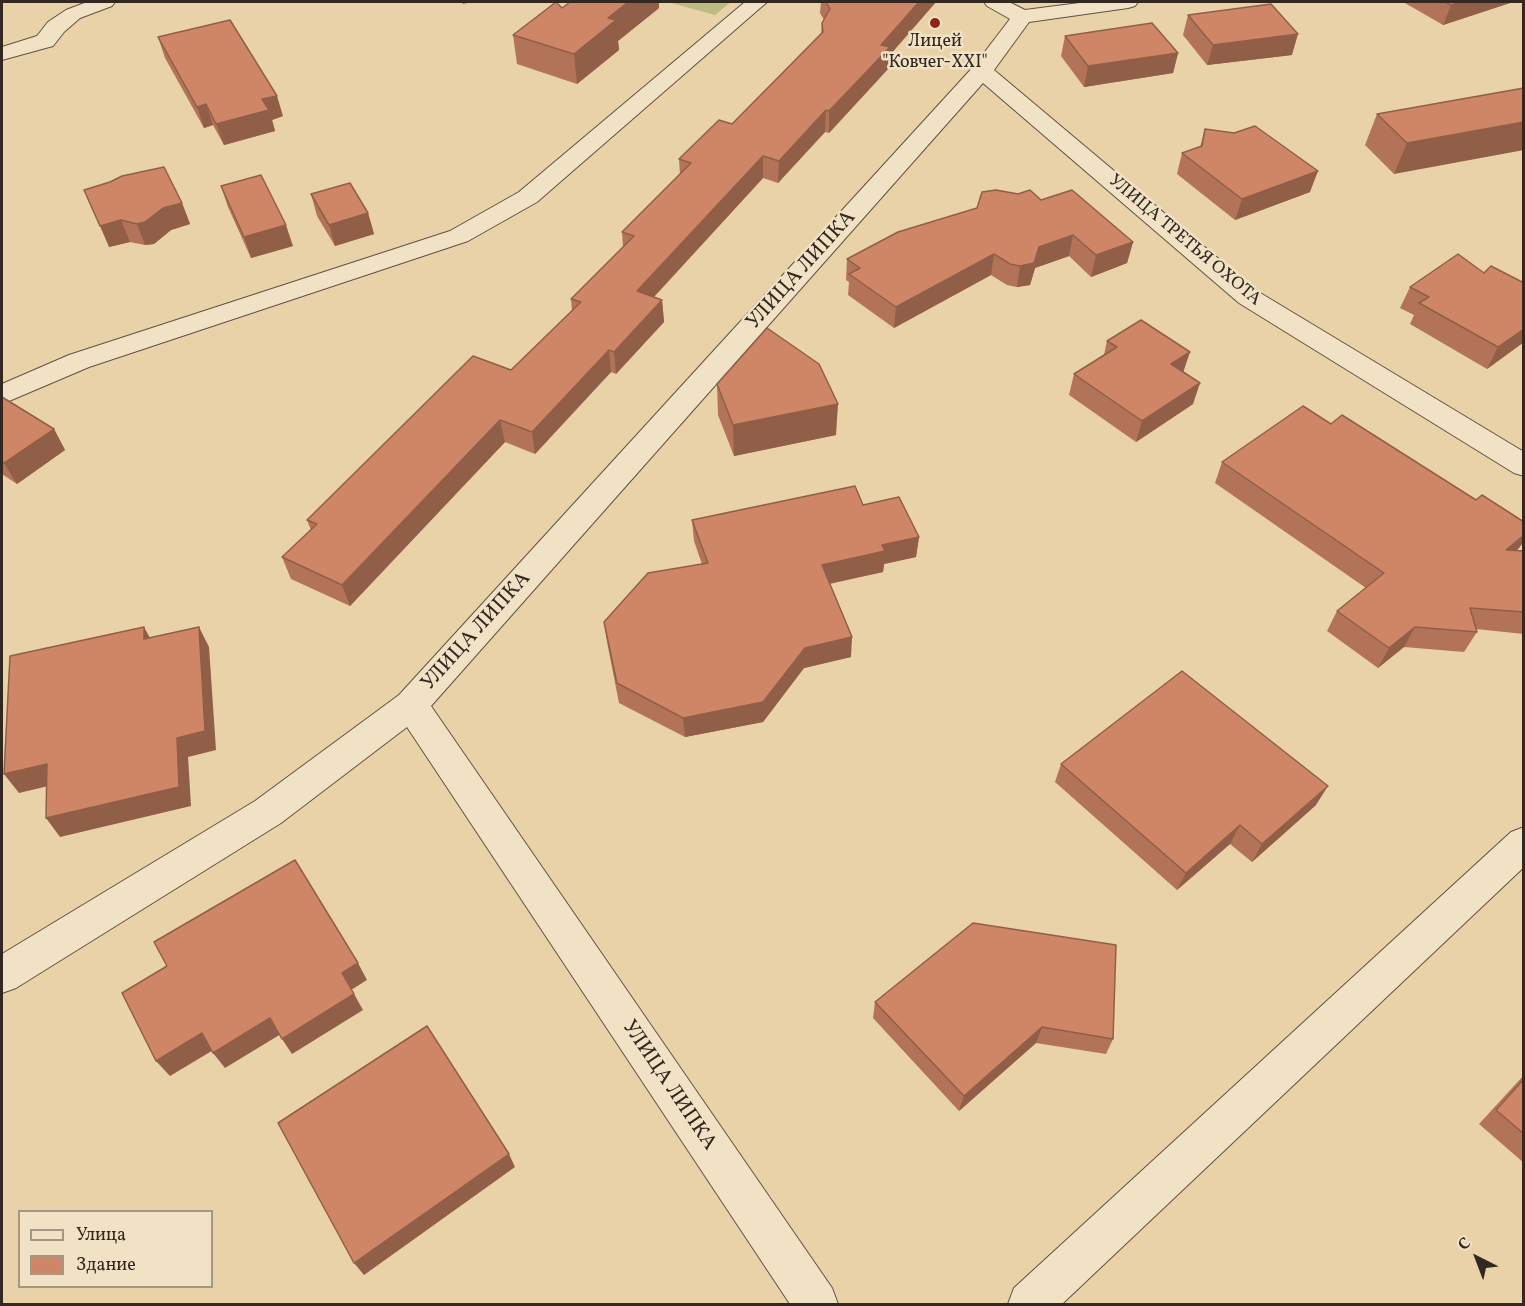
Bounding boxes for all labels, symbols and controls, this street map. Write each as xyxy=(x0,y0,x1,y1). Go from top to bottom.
marker: Лицей "Ковчег-XXI" xyxy=(928,16,942,30)
place label: Лицей "Ковчег-XXI" xyxy=(882,32,988,74)
street label: УЛИЦА ТРЕТЬЯ ОХОТА xyxy=(1103,171,1265,311)
street label: УЛИЦА ЛИПКА xyxy=(742,206,862,336)
street label: УЛИЦА ЛИПКА xyxy=(417,567,537,697)
street label: УЛИЦА ЛИПКА xyxy=(615,1016,721,1156)
legend xyxy=(18,1210,213,1288)
text: Улица xyxy=(76,1223,126,1248)
north arrow xyxy=(1447,1228,1507,1288)
text: С xyxy=(1454,1233,1476,1256)
text: Здание xyxy=(76,1253,136,1278)

